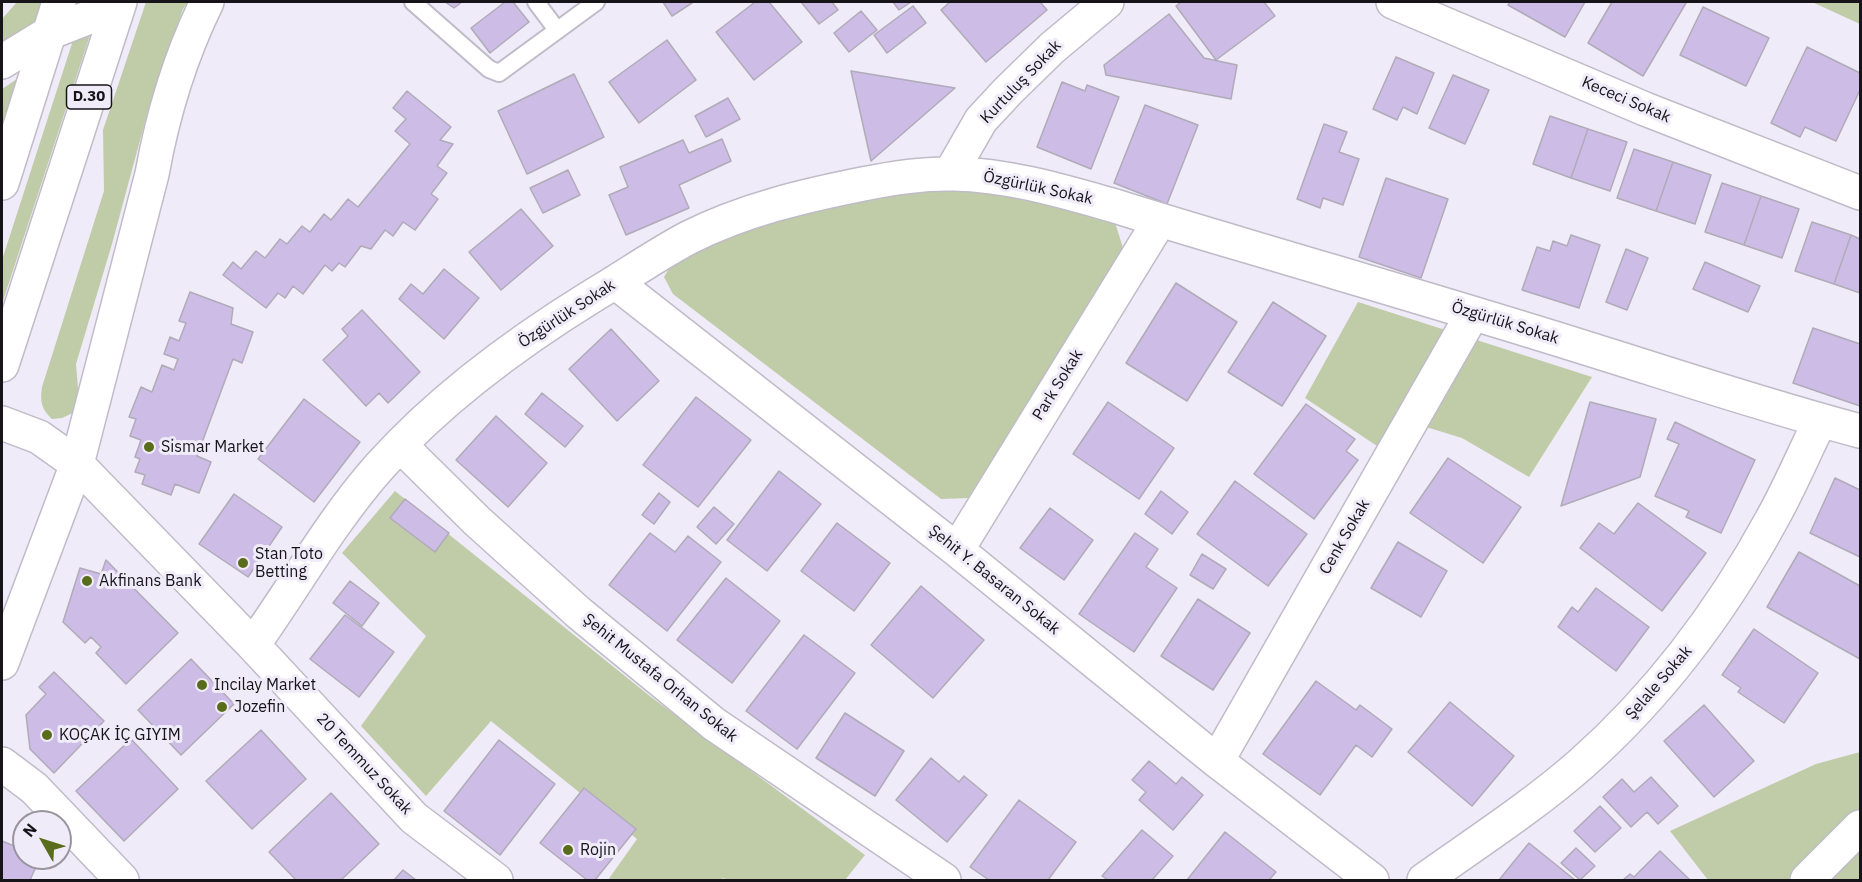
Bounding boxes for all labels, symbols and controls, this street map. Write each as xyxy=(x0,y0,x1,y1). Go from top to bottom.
street label: Kurtuluş Sokak xyxy=(976,36,1066,128)
street label: Kececi Sokak xyxy=(1579,73,1673,127)
road number: D.30 xyxy=(66,85,112,109)
street label: Özgürlük Sokak xyxy=(982,167,1094,209)
street label: Özgürlük Sokak xyxy=(515,276,619,352)
street label: Özgürlük Sokak xyxy=(1449,298,1561,348)
street label: Park Sokak xyxy=(1029,346,1087,424)
place label: Sismar Market xyxy=(161,437,264,457)
marker: Sismar Market xyxy=(142,440,156,454)
street label: Cenk Sokak xyxy=(1316,496,1374,578)
street label: Şehit Y. Basaran Sokak xyxy=(924,521,1064,639)
place label: Stan Toto Betting xyxy=(255,544,323,582)
marker: Stan Toto Betting xyxy=(236,556,250,570)
place label: Akfinans Bank xyxy=(99,571,202,591)
marker: Akfinans Bank xyxy=(80,574,94,588)
street label: Şehit Mustafa Orhan Sokak xyxy=(579,610,741,746)
street label: Şelale Sokak xyxy=(1622,642,1696,724)
place label: Incilay Market xyxy=(214,675,316,695)
marker: Incilay Market xyxy=(195,678,209,692)
place label: Jozefin xyxy=(234,697,285,717)
marker: Jozefin xyxy=(215,700,229,714)
street label: 20 Temmuz Sokak xyxy=(312,709,416,819)
place label: KOÇAK İÇ GIYIM xyxy=(59,725,181,745)
marker: KOÇAK İÇ GIYIM xyxy=(40,728,54,742)
north arrow xyxy=(12,810,72,870)
text: N xyxy=(18,819,41,841)
place label: Rojin xyxy=(580,840,616,860)
marker: Rojin xyxy=(561,843,575,857)

